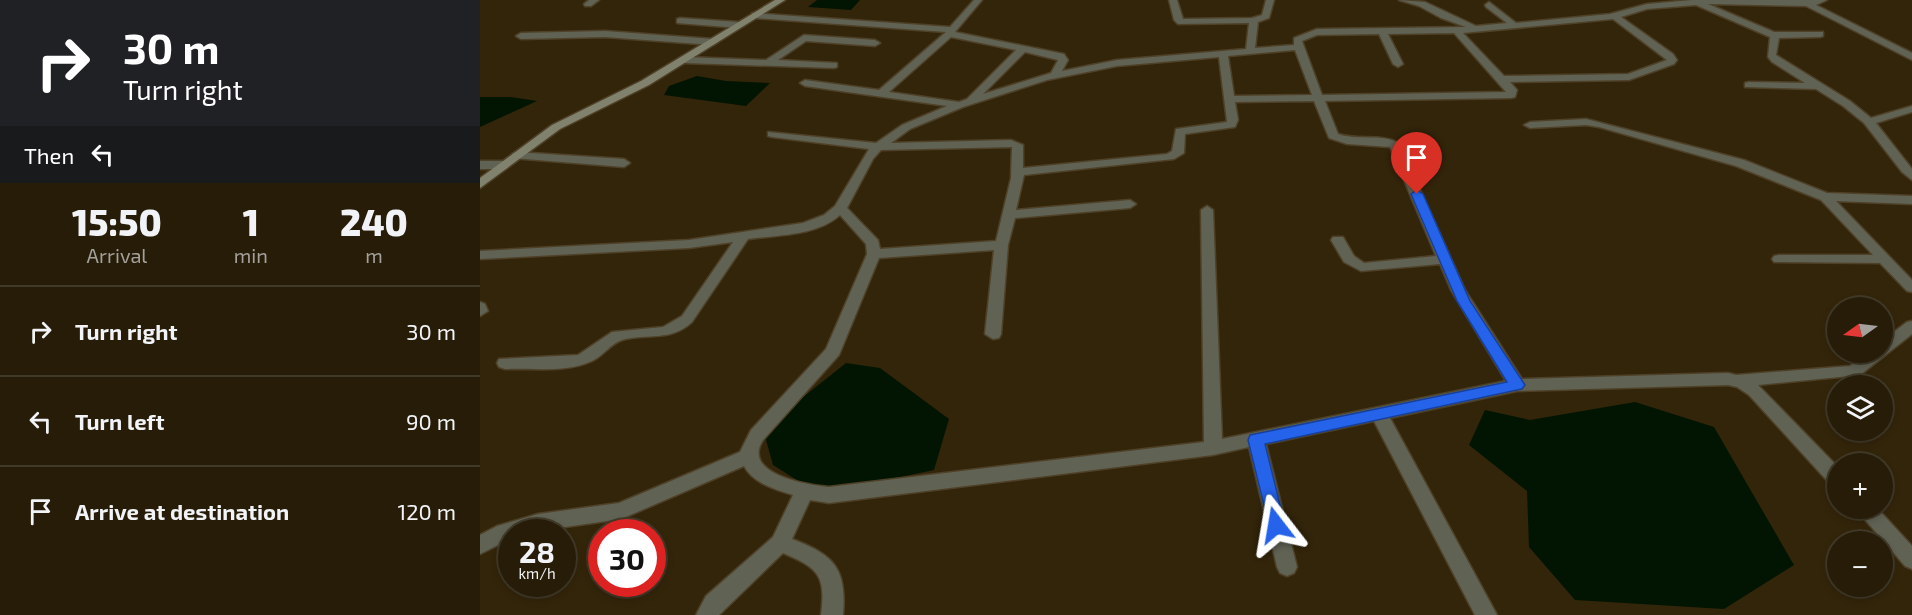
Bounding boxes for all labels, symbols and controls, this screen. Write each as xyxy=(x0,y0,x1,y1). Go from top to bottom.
text: 30 m xyxy=(123,22,219,72)
icon: right xyxy=(24,24,102,102)
text: Turn right xyxy=(123,73,243,105)
pin xyxy=(1391,132,1442,194)
icon: left xyxy=(86,138,119,171)
icon: arrive xyxy=(1400,141,1433,174)
text: Then xyxy=(24,142,74,168)
text: 15:50 xyxy=(72,200,162,243)
text: 1 xyxy=(243,200,259,243)
text: 240 xyxy=(340,200,408,243)
text: Arrival xyxy=(86,243,147,267)
text: min xyxy=(234,243,268,267)
text: m xyxy=(365,243,383,267)
north arrow xyxy=(1827,297,1893,363)
map controls xyxy=(1827,297,1893,597)
icon: right xyxy=(24,315,57,348)
text: Turn right xyxy=(75,318,177,344)
text: 30 m xyxy=(406,318,456,344)
button: layers xyxy=(1827,375,1893,441)
icon: left xyxy=(24,405,57,438)
text: Turn left xyxy=(75,408,164,434)
text: 90 m xyxy=(406,408,456,434)
button: + xyxy=(1827,453,1893,519)
position arrow xyxy=(1244,493,1308,557)
icon: arrive xyxy=(24,495,57,528)
text: Arrive at destination xyxy=(75,498,289,524)
text: 120 m xyxy=(397,498,456,524)
speed limit sign: 30 xyxy=(588,519,666,597)
button: − xyxy=(1827,531,1893,597)
text: 28 xyxy=(519,533,555,569)
text: km/h xyxy=(518,564,556,582)

